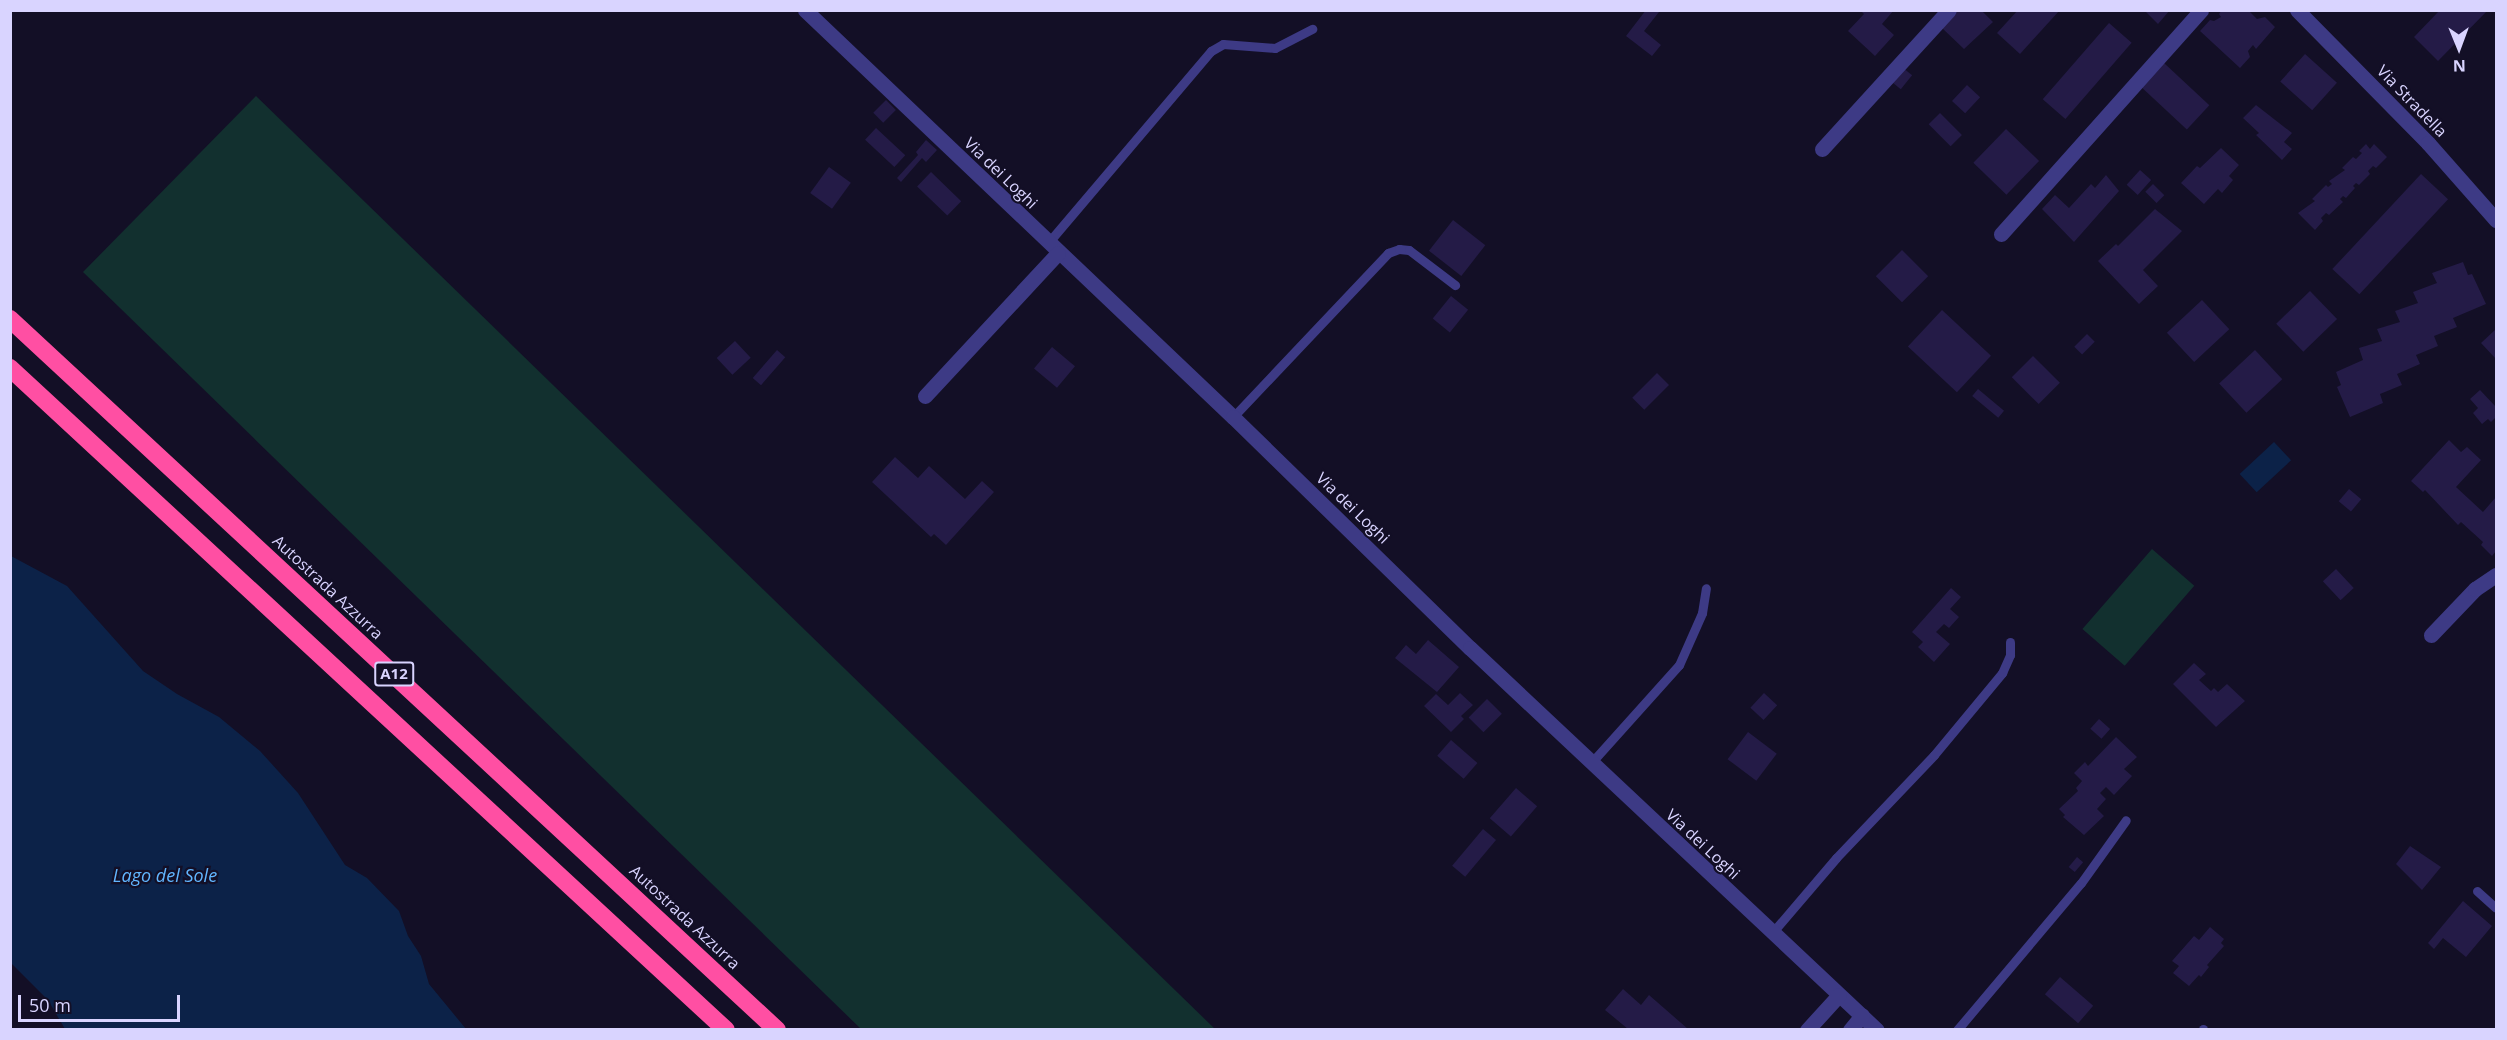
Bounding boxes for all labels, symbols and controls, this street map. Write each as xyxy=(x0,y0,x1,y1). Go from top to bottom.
north arrow xyxy=(2429,18,2489,78)
text: N xyxy=(2453,55,2466,77)
street label: Via Stradella xyxy=(2373,61,2451,141)
street label: Via dei Loghi xyxy=(960,133,1042,213)
street label: Via dei Loghi xyxy=(1312,468,1394,548)
street label: Autostrada Azzurra xyxy=(269,531,387,643)
road number: A12 xyxy=(373,662,415,686)
street label: Via dei Loghi xyxy=(1662,805,1744,883)
street label: Autostrada Azzurra xyxy=(626,861,744,973)
water label: Lago del Sole xyxy=(113,864,217,886)
scale bar xyxy=(21,983,183,1021)
text: 50 m xyxy=(29,993,71,1017)

